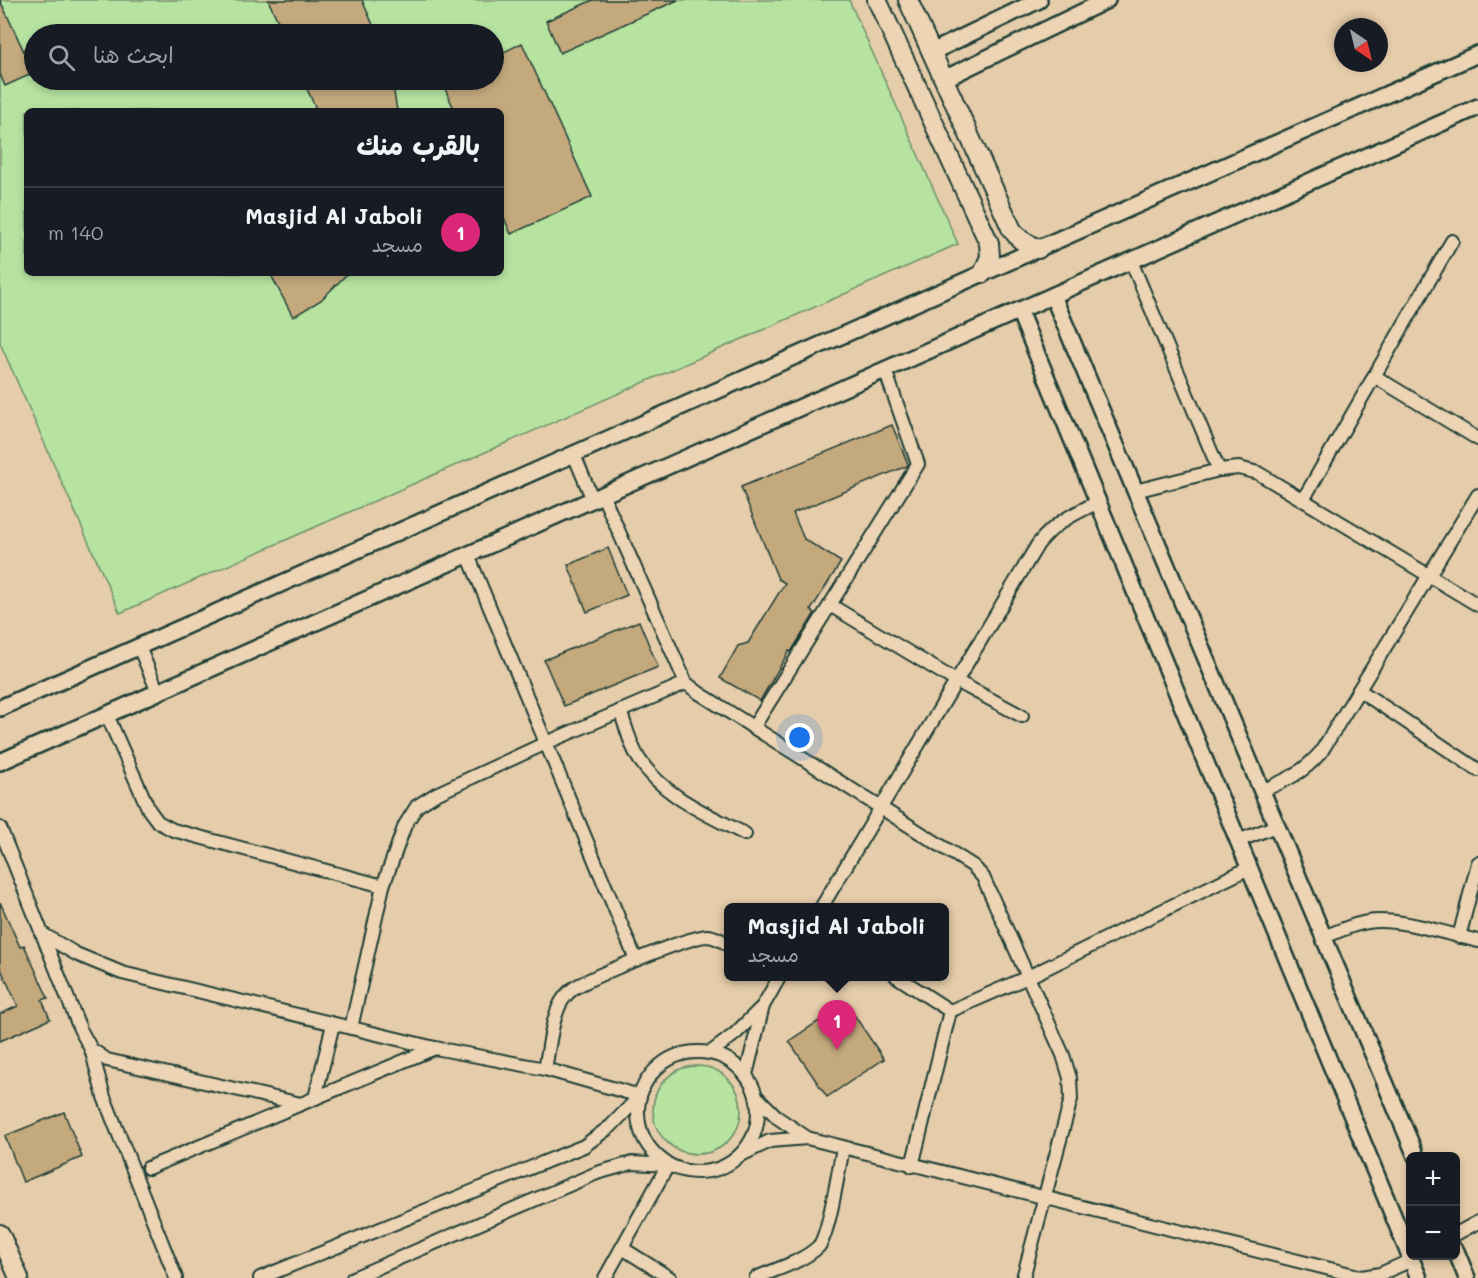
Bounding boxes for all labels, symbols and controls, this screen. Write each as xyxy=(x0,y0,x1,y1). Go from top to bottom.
north arrow xyxy=(1334,18,1388,72)
search box xyxy=(24,24,504,90)
text: ابحث هنا xyxy=(93,40,174,69)
icon: search xyxy=(45,41,78,74)
text: بالقرب منك xyxy=(357,128,480,162)
text: Masjid Al Jaboli xyxy=(245,201,423,230)
text: 140 m xyxy=(48,219,103,245)
text: 1 xyxy=(456,219,465,245)
text: مسجد xyxy=(372,231,423,257)
your location xyxy=(785,723,814,752)
popup xyxy=(724,903,949,981)
text: Masjid Al Jaboli xyxy=(748,911,925,940)
text: مسجد xyxy=(748,941,799,967)
pin: 1 xyxy=(818,1000,856,1050)
map controls xyxy=(1406,1152,1460,1260)
button: + xyxy=(1406,1152,1460,1206)
button: − xyxy=(1406,1206,1460,1260)

